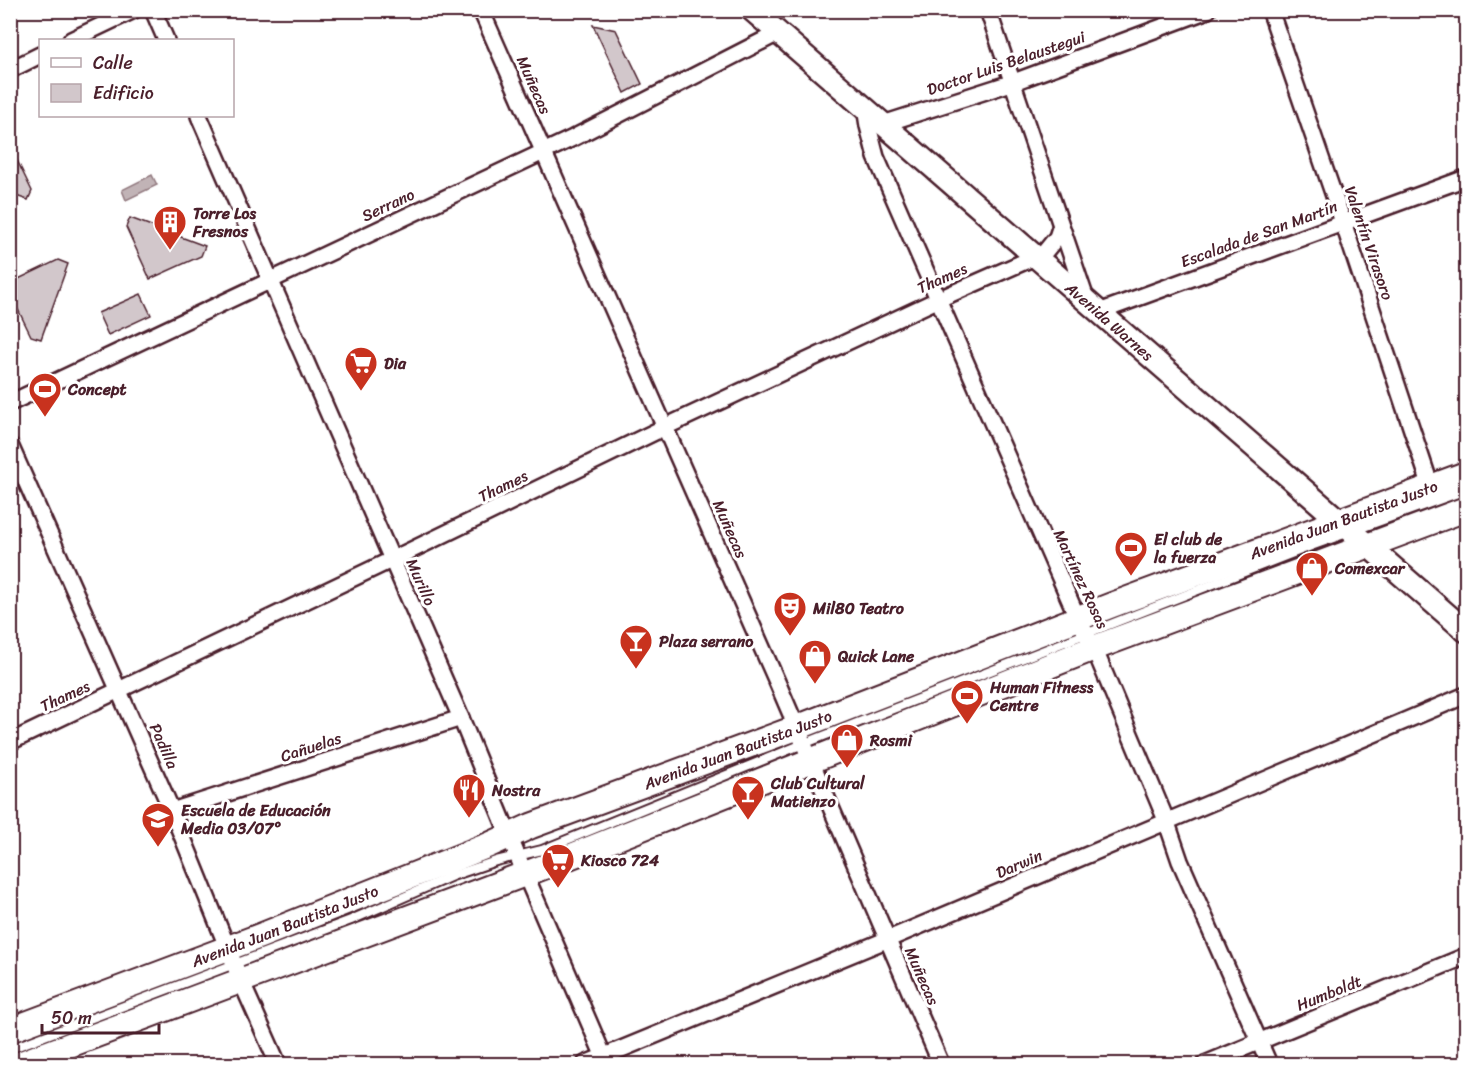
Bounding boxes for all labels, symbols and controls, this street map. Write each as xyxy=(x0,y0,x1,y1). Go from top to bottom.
street label: Doctor Luis Belaustegui xyxy=(923,22,1090,104)
legend xyxy=(39,39,234,117)
text: Calle xyxy=(93,47,133,79)
street label: Muñecas xyxy=(508,51,560,120)
text: Edificio xyxy=(93,77,154,109)
street label: Serrano xyxy=(356,180,420,230)
street label: Valentín Virasoro xyxy=(1336,182,1402,304)
street label: Escalada de San Martín xyxy=(1176,192,1342,276)
place label: Torre Los Fresnos xyxy=(192,199,256,246)
building icon: Torre Los Fresnos xyxy=(152,204,188,251)
street label: Thames xyxy=(912,254,972,302)
street label: Avenida Warnes xyxy=(1058,273,1161,368)
supermarket icon: Dia xyxy=(343,345,379,392)
place label: Dia xyxy=(384,349,407,378)
sports icon: Concept xyxy=(27,371,63,418)
place label: Concept xyxy=(67,375,126,404)
street label: Thames xyxy=(473,461,533,511)
street label: Avenida Juan Bautista Justo xyxy=(1244,471,1442,568)
street label: Muñecas xyxy=(704,495,756,564)
street label: Martínez Rosas xyxy=(1045,524,1117,634)
place label: El club de la fuerza xyxy=(1153,525,1223,572)
sports icon: El club de la fuerza xyxy=(1113,530,1149,577)
shop icon: Comexcar xyxy=(1294,550,1330,597)
street label: Murillo xyxy=(398,553,444,611)
place label: Comexcar xyxy=(1334,554,1406,583)
theatre icon: Mil80 Teatro xyxy=(772,590,808,637)
place label: Mil80 Teatro xyxy=(812,594,905,623)
bar icon: Plaza serrano xyxy=(618,623,654,670)
place label: Plaza serrano xyxy=(659,627,754,656)
shop icon: Quick Lane xyxy=(797,638,833,685)
place label: Quick Lane xyxy=(837,642,915,671)
street label: Thames xyxy=(35,672,95,720)
place label: Human Fitness Centre xyxy=(989,673,1094,720)
sports icon: Human Fitness Centre xyxy=(949,678,985,725)
street label: Avenida Juan Bautista Justo xyxy=(638,701,836,798)
street label: Padilla xyxy=(141,718,187,774)
shop icon: Rosmi xyxy=(829,722,865,769)
street label: Cañuelas xyxy=(277,723,346,771)
place label: Rosmi xyxy=(869,726,913,755)
place label: Club Cultural Matienzo xyxy=(770,769,866,816)
restaurant icon: Nostra xyxy=(451,772,487,819)
bar icon: Club Cultural Matienzo xyxy=(730,774,766,821)
place label: Nostra xyxy=(491,776,541,805)
place label: Escuela de Educación Media 03/07° xyxy=(180,796,331,843)
school or university icon: Escuela de Educación Media 03/07° xyxy=(140,801,176,848)
street label: Darwin xyxy=(991,841,1047,887)
supermarket icon: Kiosco 724 xyxy=(540,842,576,889)
place label: Kiosco 724 xyxy=(580,846,659,875)
street label: Avenida Juan Bautista Justo xyxy=(186,876,383,975)
street label: Muñecas xyxy=(896,942,948,1011)
street label: Humboldt xyxy=(1292,967,1366,1019)
scale bar xyxy=(42,997,159,1035)
text: 50 m xyxy=(51,1002,92,1034)

